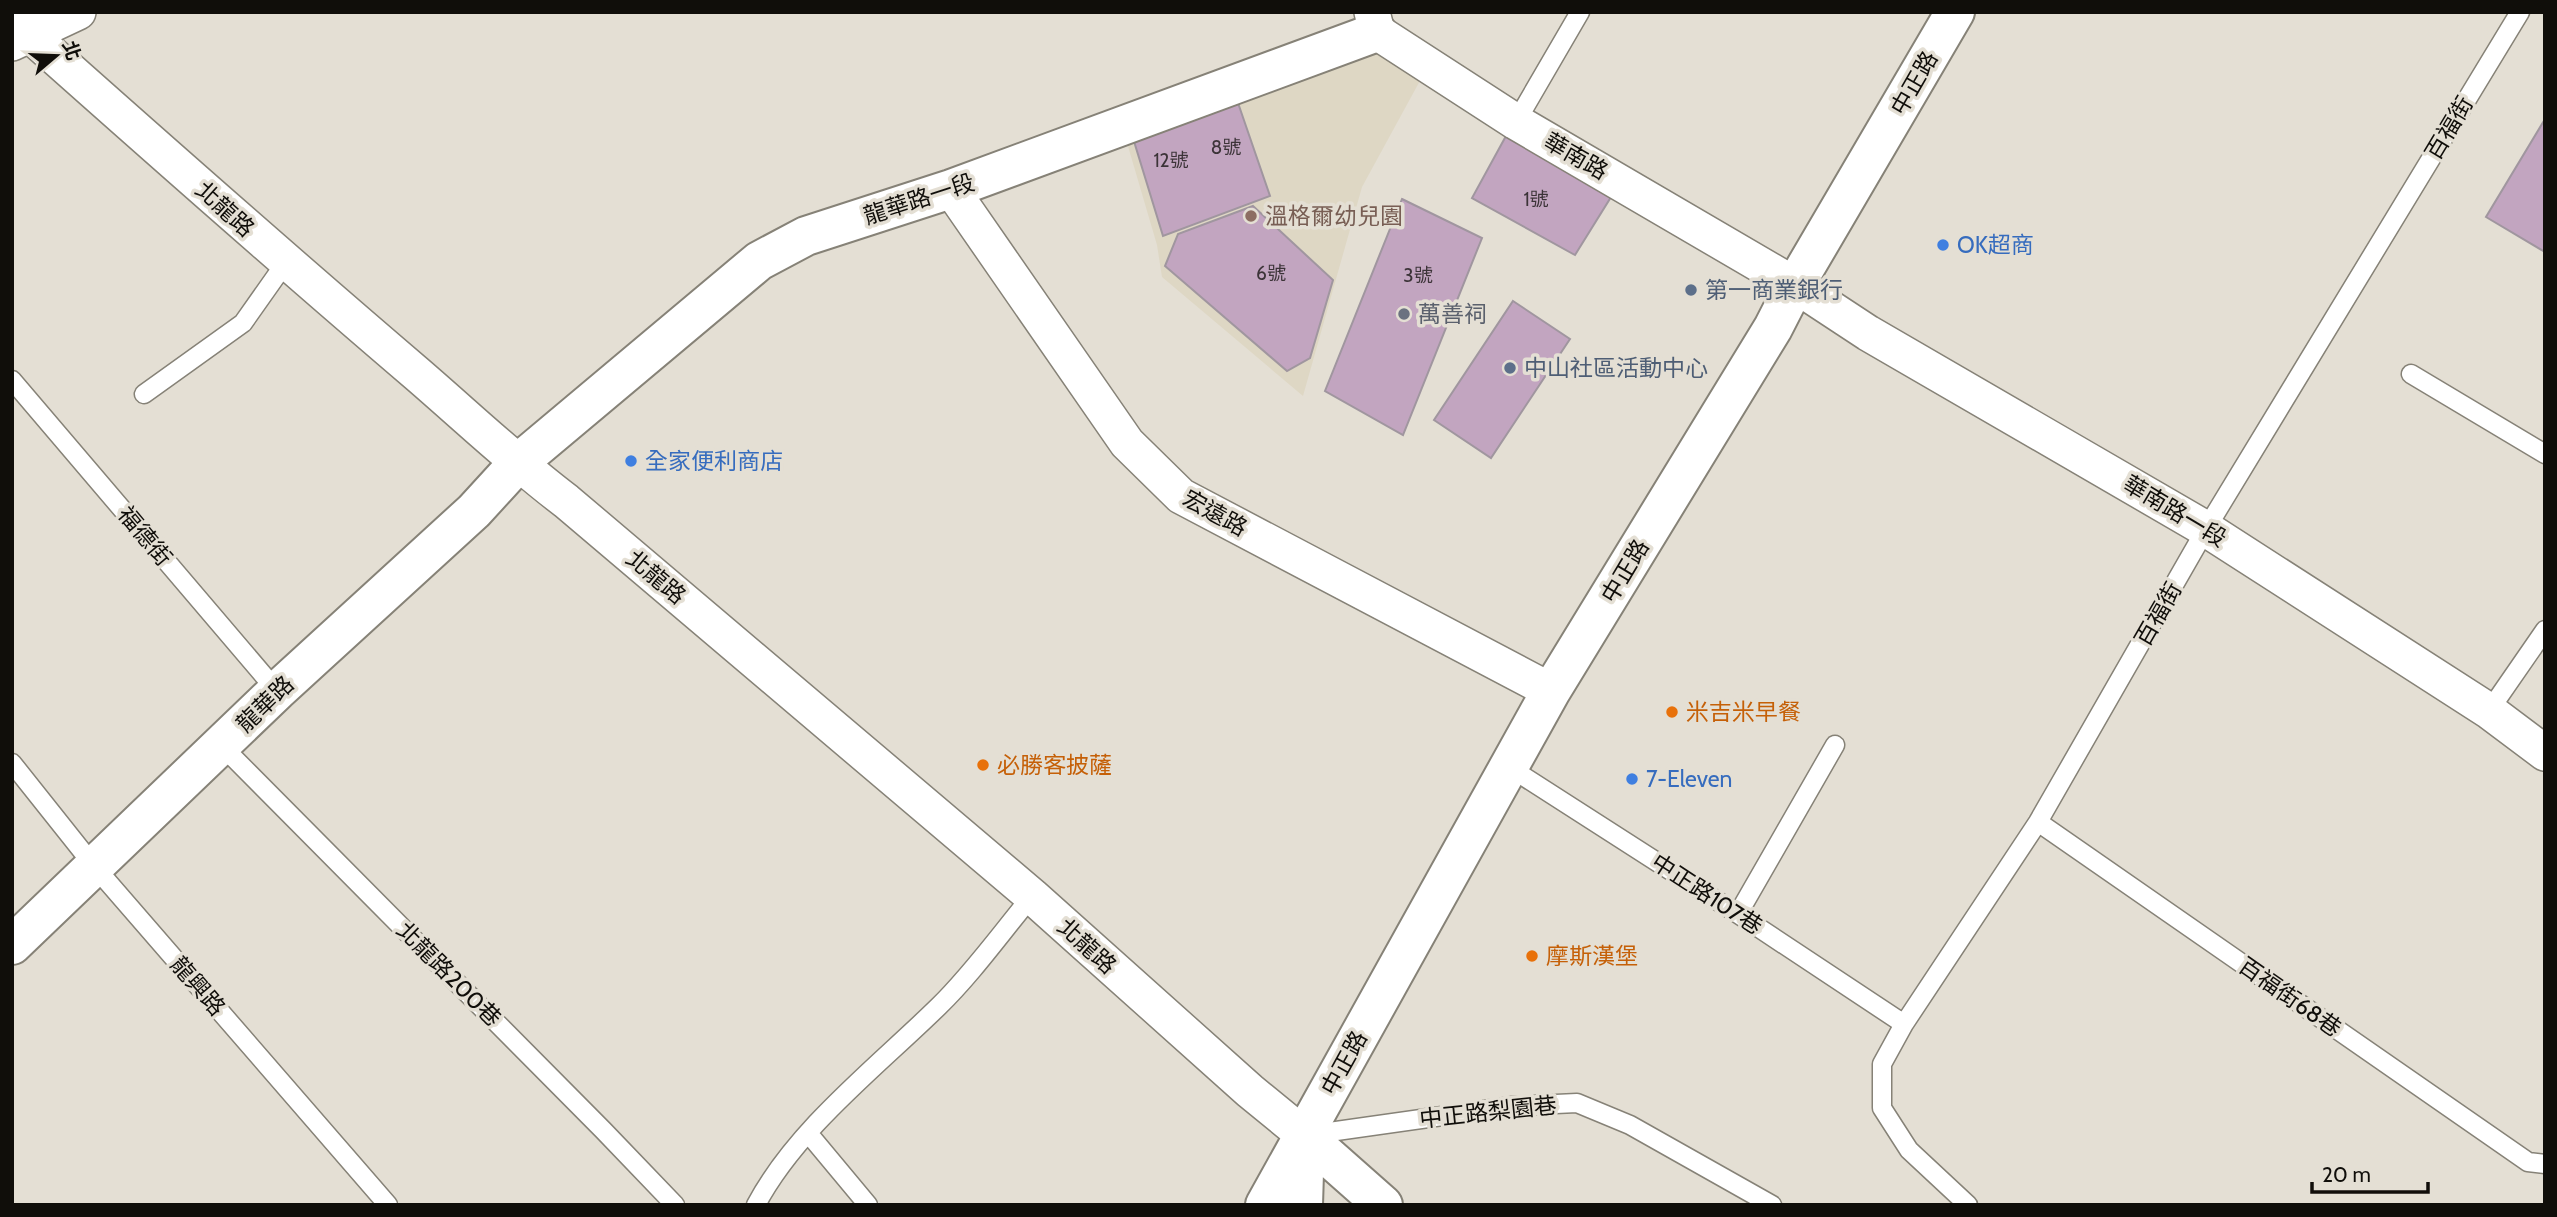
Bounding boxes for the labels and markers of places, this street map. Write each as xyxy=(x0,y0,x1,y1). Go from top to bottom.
place label: 溫格爾幼兒園 xyxy=(1265,202,1403,230)
marker: 溫格爾幼兒園 xyxy=(1243,208,1259,224)
place label: OK超商 xyxy=(1957,231,2034,259)
marker: OK超商 xyxy=(1935,237,1951,253)
place label: 第一商業銀行 xyxy=(1705,276,1843,304)
marker: 第一商業銀行 xyxy=(1683,282,1699,298)
place label: 萬善祠 xyxy=(1418,300,1487,328)
marker: 萬善祠 xyxy=(1396,306,1412,322)
place label: 中山社區活動中心 xyxy=(1524,354,1708,382)
marker: 中山社區活動中心 xyxy=(1502,360,1518,376)
place label: 全家便利商店 xyxy=(645,447,783,475)
marker: 全家便利商店 xyxy=(623,453,639,469)
place label: 米吉米早餐 xyxy=(1686,698,1801,726)
marker: 米吉米早餐 xyxy=(1664,704,1680,720)
place label: 必勝客披薩 xyxy=(997,751,1112,779)
marker: 必勝客披薩 xyxy=(975,757,991,773)
place label: 7-Eleven xyxy=(1646,765,1732,793)
marker: 7-Eleven xyxy=(1624,771,1640,787)
place label: 摩斯漢堡 xyxy=(1546,942,1638,970)
marker: 摩斯漢堡 xyxy=(1524,948,1540,964)

